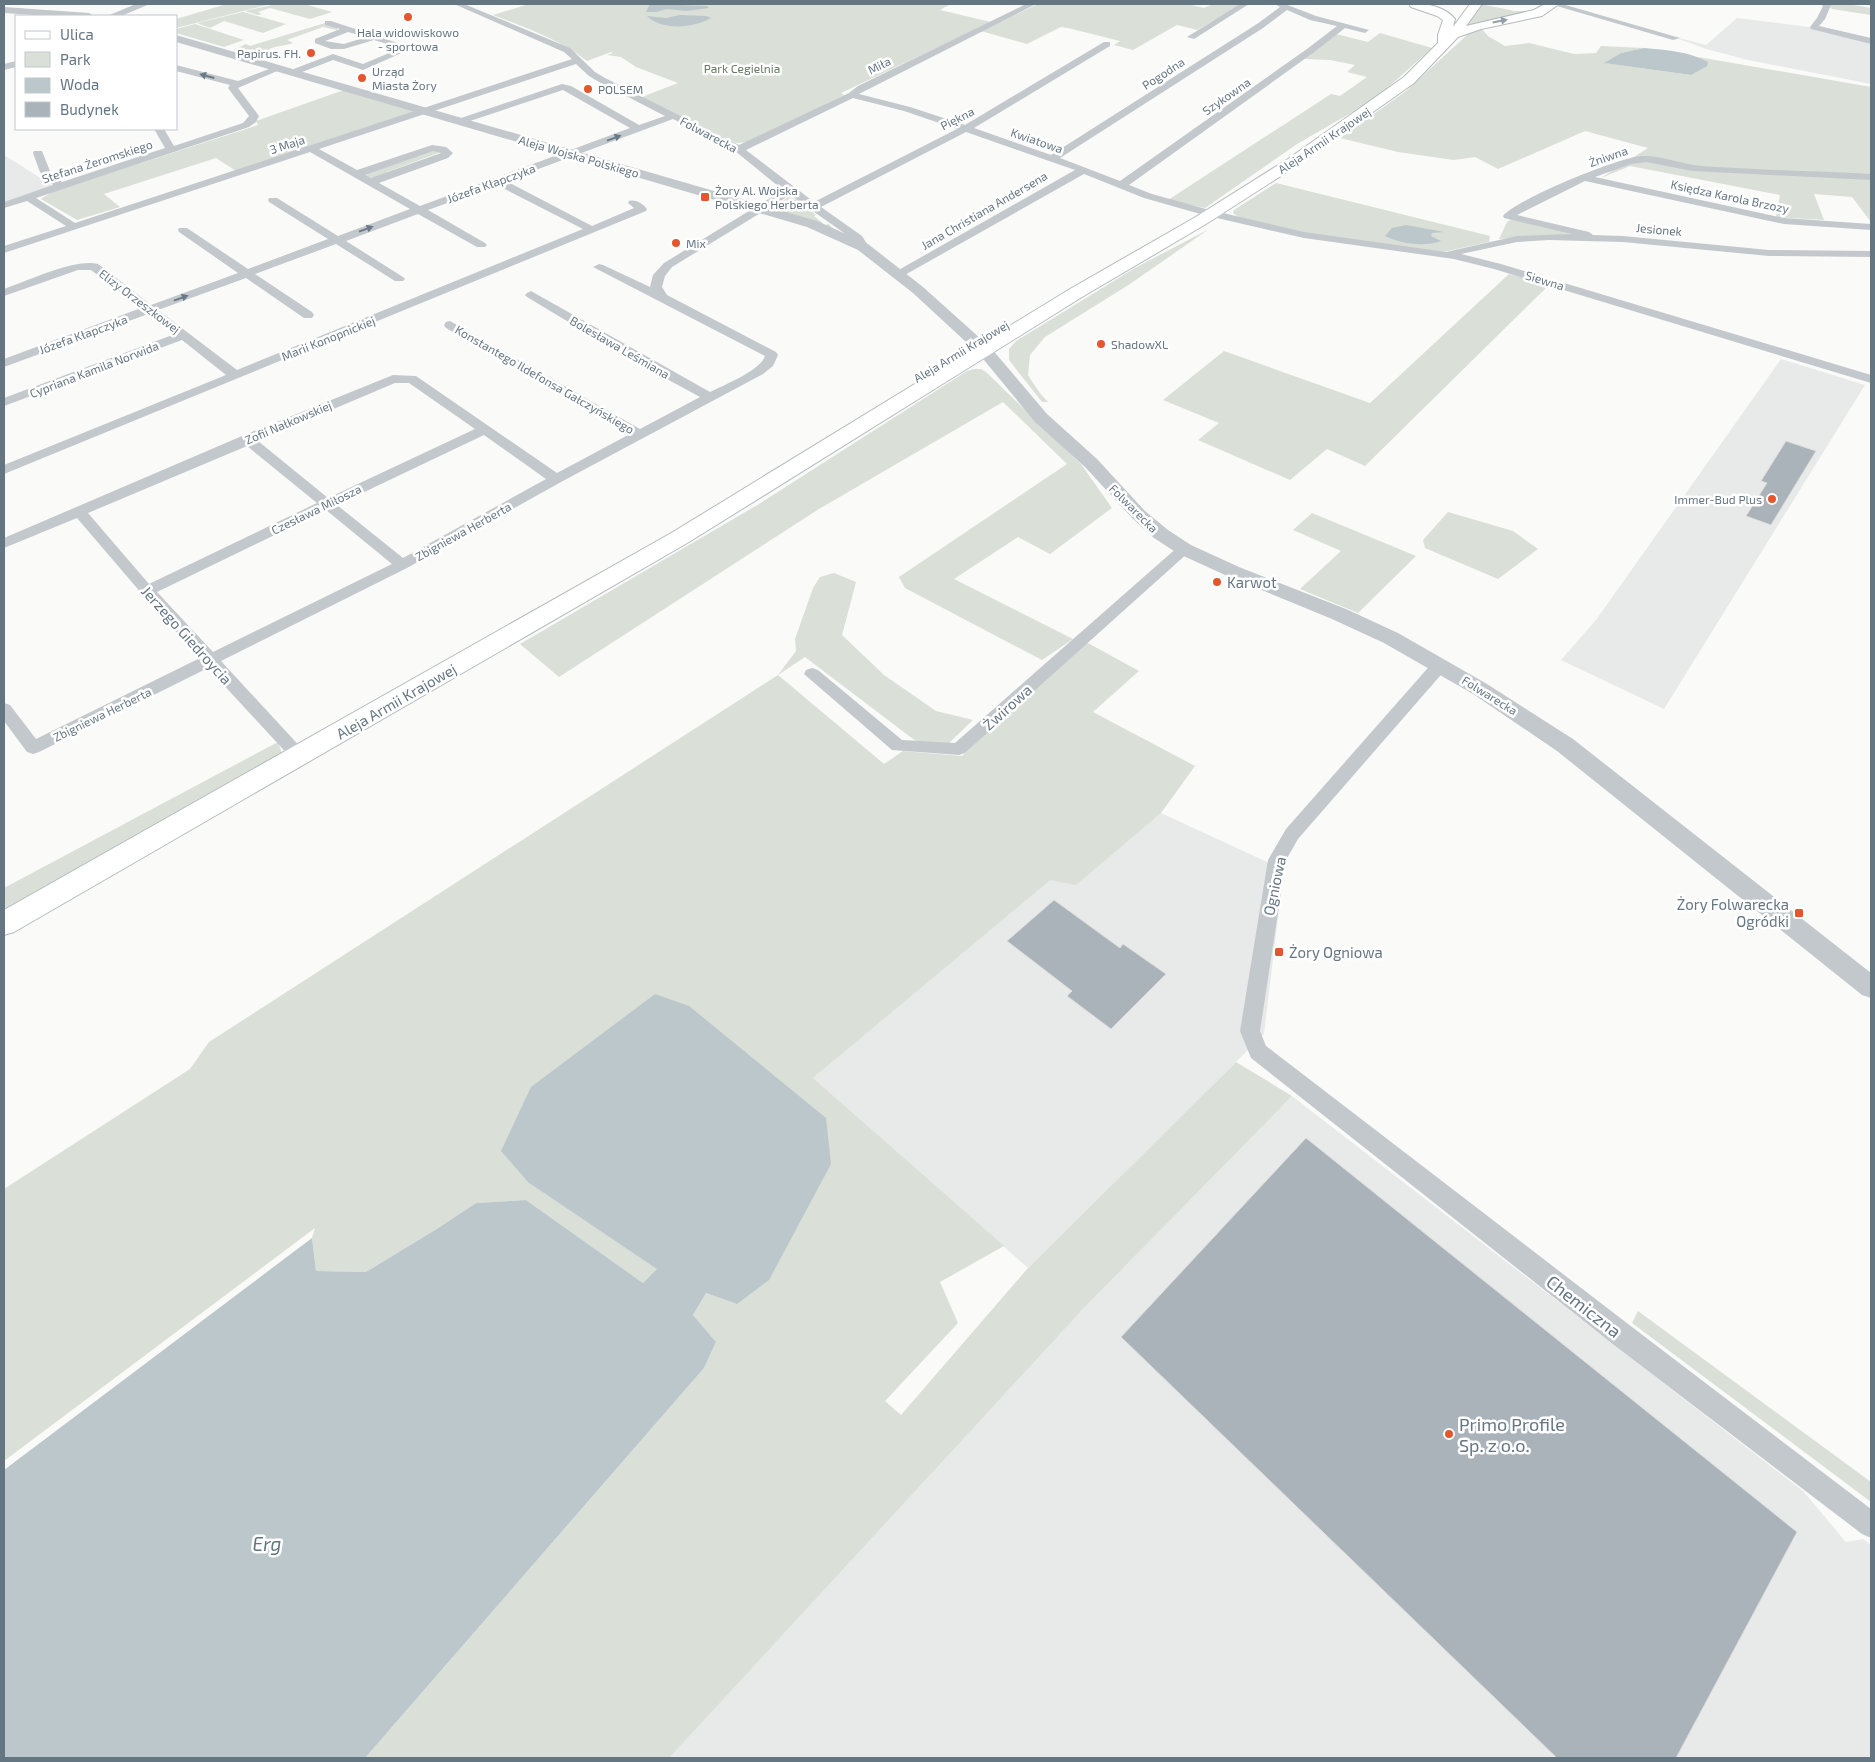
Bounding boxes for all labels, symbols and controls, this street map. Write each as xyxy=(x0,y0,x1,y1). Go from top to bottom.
marker: Hala widowiskowo - sportowa xyxy=(402,11,414,23)
legend xyxy=(15,15,178,130)
one-way arrow xyxy=(1492,17,1508,25)
text: Ulica xyxy=(60,25,94,43)
place label: Hala widowiskowo - sportowa xyxy=(357,25,459,53)
place label: Papirus. FH. xyxy=(237,46,301,60)
marker: Papirus. FH. xyxy=(305,47,317,59)
text: Park xyxy=(60,50,91,68)
street label: Miła xyxy=(865,53,893,77)
street label: Pogodna xyxy=(1139,54,1187,92)
park label: Park Cegielnia xyxy=(704,61,780,75)
place label: Urząd Miasta Żory xyxy=(372,64,437,92)
one-way arrow xyxy=(199,72,214,80)
marker: Urząd Miasta Żory xyxy=(356,72,368,84)
street label: Szykowna xyxy=(1199,74,1253,118)
text: Woda xyxy=(60,75,99,93)
place label: POLSEM xyxy=(598,82,643,96)
marker: POLSEM xyxy=(582,83,594,95)
text: Budynek xyxy=(60,100,119,118)
street label: Piękna xyxy=(938,104,976,132)
street label: Aleja Armii Krajowej xyxy=(1275,104,1373,177)
street label: Folwarecka xyxy=(678,113,740,155)
street label: Kwiatowa xyxy=(1009,125,1065,155)
street label: 3 Maja xyxy=(268,132,307,157)
street label: Aleja Wojska Polskiego xyxy=(517,132,641,181)
one-way arrow xyxy=(607,134,622,142)
street label: Stefana Żeromskiego xyxy=(40,136,154,185)
street label: Żniwna xyxy=(1587,143,1629,169)
street label: Józefa Kłapczyka xyxy=(445,161,537,205)
street label: Jana Christiana Andersena xyxy=(918,168,1050,252)
street label: Księdza Karola Brzozy xyxy=(1670,177,1791,216)
place label: Żory Al. Wojska Polskiego Herberta xyxy=(715,183,819,211)
marker: Żory Al. Wojska Polskiego Herberta xyxy=(699,191,711,203)
street label: Jesionek xyxy=(1636,220,1682,238)
one-way arrow xyxy=(359,225,374,233)
place label: Mix xyxy=(686,236,707,250)
marker: Mix xyxy=(670,237,682,249)
street label: Elizy Orzeszkowej xyxy=(96,266,183,337)
street label: Siewna xyxy=(1524,268,1566,292)
one-way arrow xyxy=(174,294,189,302)
street label: Józefa Kłapczyka xyxy=(37,312,129,356)
street label: Marii Konopnickiej xyxy=(279,313,377,364)
street label: Bolesława Leśmiana xyxy=(568,313,672,381)
street label: Aleja Armii Krajowej xyxy=(911,317,1012,386)
street label: Konstantego Ildefonsa Gałczyńskiego xyxy=(453,322,637,436)
place label: ShadowXL xyxy=(1111,337,1168,351)
street label: Cypriana Kamila Norwida xyxy=(28,338,160,400)
marker: ShadowXL xyxy=(1095,338,1107,350)
street label: Zofii Nałkowskiej xyxy=(243,397,334,447)
street label: Czesława Miłosza xyxy=(269,481,363,537)
street label: Folwarecka xyxy=(1107,481,1161,535)
place label: Immer-Bud Plus xyxy=(1674,492,1762,506)
marker: Immer-Bud Plus xyxy=(1766,493,1778,505)
street label: Zbigniewa Herberta xyxy=(413,499,513,563)
place label: Karwot xyxy=(1227,573,1277,591)
marker: Karwot xyxy=(1211,576,1223,588)
street label: Jerzego Giedroycia xyxy=(138,582,236,688)
street label: Aleja Armii Krajowej xyxy=(333,659,460,744)
street label: Folwarecka xyxy=(1460,672,1520,718)
street label: Żwirowa xyxy=(979,680,1035,734)
street label: Zbigniewa Herberta xyxy=(51,684,153,744)
street label: Ogniowa xyxy=(1259,855,1289,917)
place label: Żory Folwarecka Ogródki xyxy=(1677,895,1789,930)
marker: Żory Folwarecka Ogródki xyxy=(1793,907,1805,919)
place label: Żory Ogniowa xyxy=(1289,943,1383,961)
marker: Żory Ogniowa xyxy=(1273,946,1285,958)
street label: Chemiczna xyxy=(1542,1270,1626,1342)
place label: Primo Profile Sp. z o.o. xyxy=(1459,1413,1565,1456)
marker: Primo Profile Sp. z o.o. xyxy=(1443,1428,1455,1440)
water label: Erg xyxy=(253,1532,281,1555)

